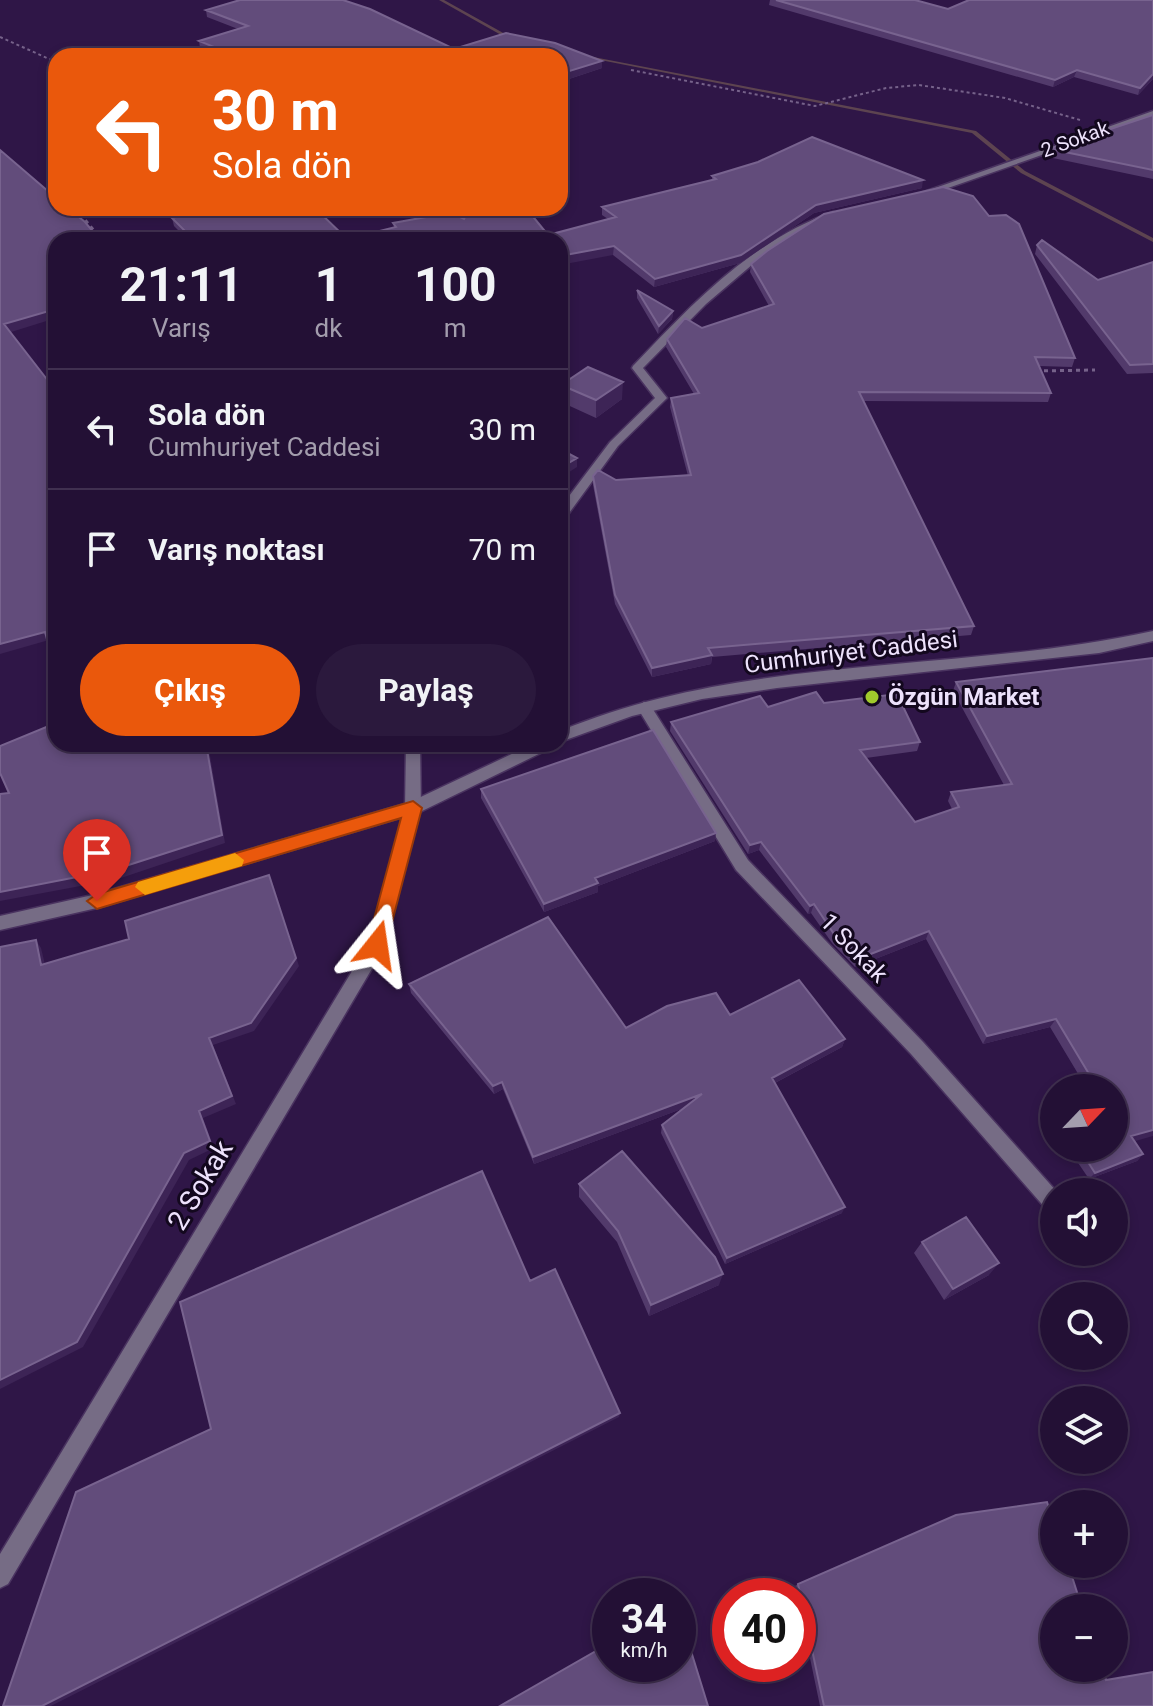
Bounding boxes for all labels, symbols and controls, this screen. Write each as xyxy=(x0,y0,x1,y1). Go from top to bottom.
text: 30 m xyxy=(212,78,339,144)
icon: left xyxy=(80,80,184,184)
street label: 2 Sokak xyxy=(1038,115,1113,162)
text: Sola dön xyxy=(212,145,352,187)
text: 21:11 xyxy=(119,256,243,313)
text: 1 xyxy=(315,256,342,313)
text: 100 xyxy=(414,256,497,313)
text: Varış xyxy=(152,313,211,343)
text: dk xyxy=(315,313,342,343)
text: m xyxy=(444,313,467,343)
text: Sola dön xyxy=(148,397,266,432)
icon: left xyxy=(80,407,124,451)
text: 30 m xyxy=(469,412,536,447)
text: Cumhuriyet Caddesi xyxy=(148,432,381,462)
icon: arrive xyxy=(80,527,124,571)
text: Varış noktası xyxy=(148,532,325,567)
text: 70 m xyxy=(469,532,536,567)
street label: Cumhuriyet Caddesi xyxy=(743,625,959,679)
button: Çıkış xyxy=(80,644,300,736)
button: Paylaş xyxy=(316,644,536,736)
place label: Özgün Market xyxy=(888,683,1039,711)
marker: Özgün Market xyxy=(863,688,881,706)
pin xyxy=(63,819,131,901)
icon: arrive xyxy=(75,831,119,875)
position arrow xyxy=(335,903,419,987)
street label: 1 Sokak xyxy=(814,908,894,989)
north arrow xyxy=(1040,1074,1128,1162)
map controls xyxy=(1040,1074,1128,1682)
street label: 2 Sokak xyxy=(160,1133,240,1236)
button: sound xyxy=(1040,1178,1128,1266)
button: search xyxy=(1040,1282,1128,1370)
button: layers xyxy=(1040,1386,1128,1474)
button: + xyxy=(1040,1490,1128,1578)
speed limit sign: 40 xyxy=(712,1578,816,1682)
button: − xyxy=(1040,1594,1128,1682)
text: 34 xyxy=(621,1596,667,1643)
text: km/h xyxy=(621,1638,667,1662)

